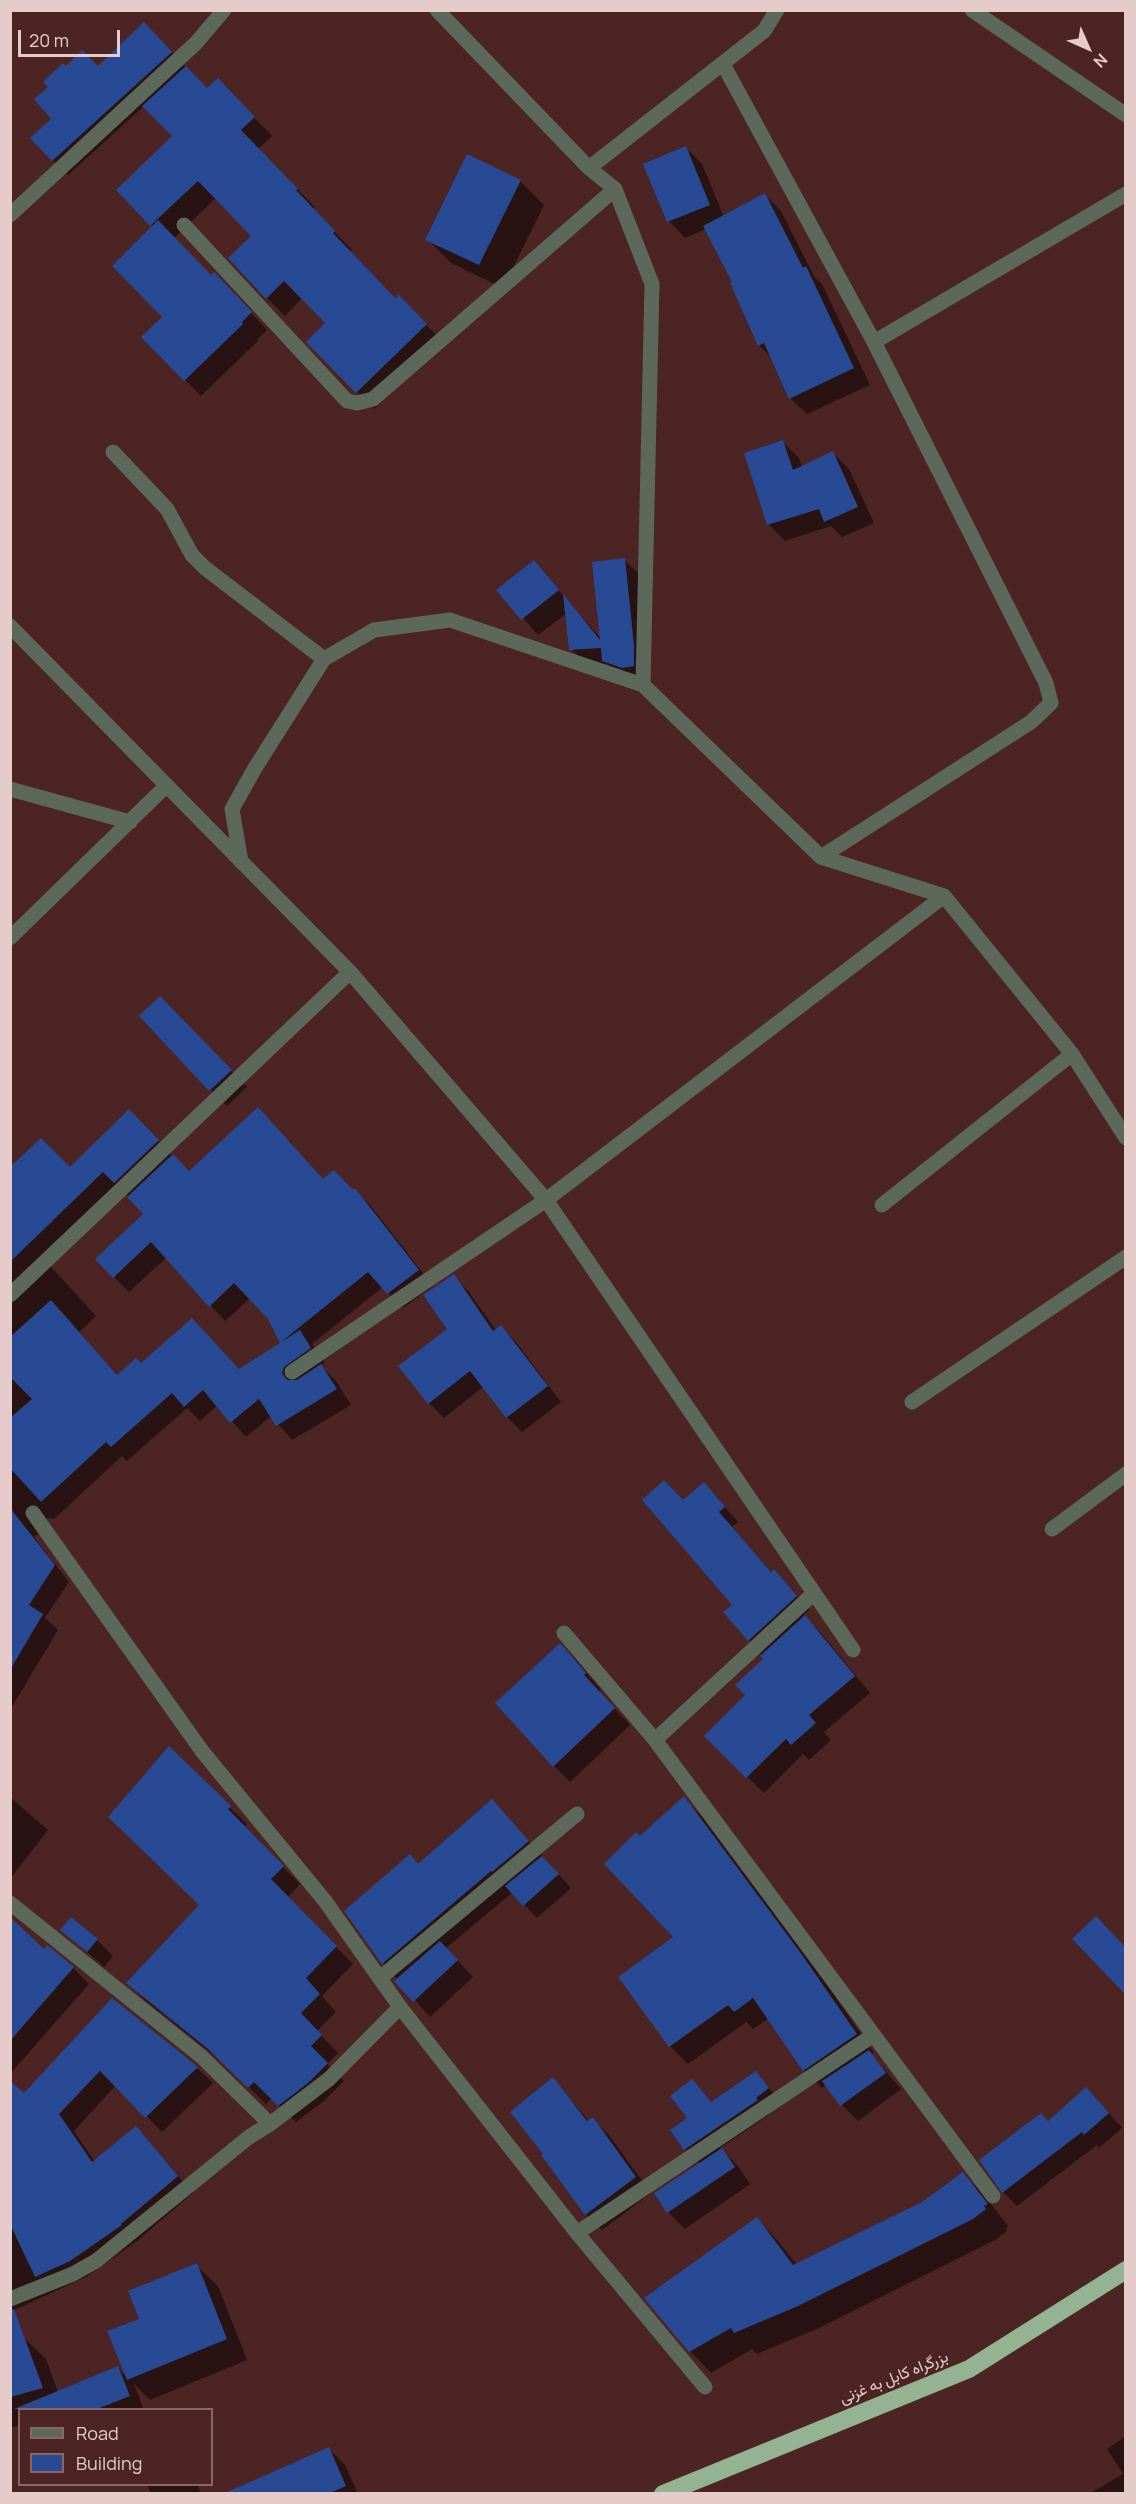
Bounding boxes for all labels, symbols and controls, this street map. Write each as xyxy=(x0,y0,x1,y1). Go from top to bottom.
scale bar xyxy=(21,18,123,56)
north arrow xyxy=(1058,18,1118,78)
text: 20 m xyxy=(29,28,69,52)
text: N xyxy=(1089,49,1113,73)
street label: بزرگراه کابل به غزنی xyxy=(837,2347,951,2409)
legend xyxy=(18,2408,213,2486)
text: Road xyxy=(76,2421,119,2445)
text: Building xyxy=(76,2451,142,2475)

